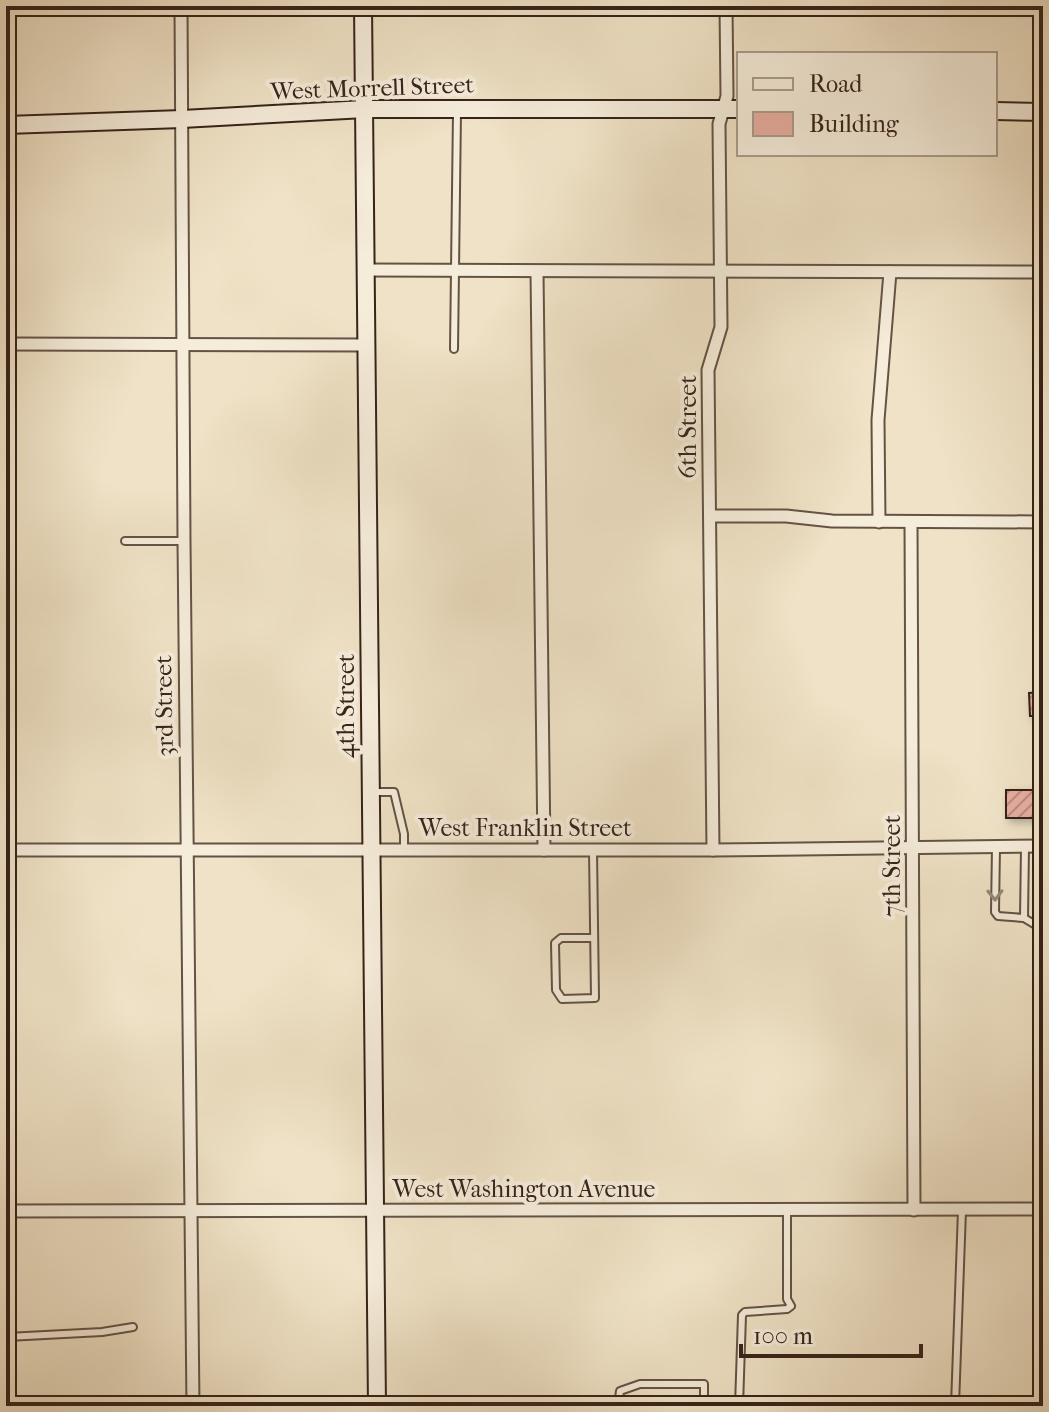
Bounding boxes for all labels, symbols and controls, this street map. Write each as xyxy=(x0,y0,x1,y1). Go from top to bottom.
legend xyxy=(737,52,997,156)
street label: West Morrell Street xyxy=(269,70,475,106)
text: Road xyxy=(809,70,863,98)
text: Building xyxy=(809,110,900,138)
street label: 6th Street xyxy=(674,375,702,479)
street label: 4th Street xyxy=(332,653,360,758)
street label: 3rd Street xyxy=(149,655,179,757)
street label: West Franklin Street xyxy=(417,814,632,842)
street label: 7th Street xyxy=(878,815,906,917)
one-way arrow xyxy=(986,889,1004,902)
street label: West Washington Avenue xyxy=(392,1175,656,1203)
scale bar xyxy=(741,1308,921,1358)
text: 100 m xyxy=(753,1322,813,1350)

